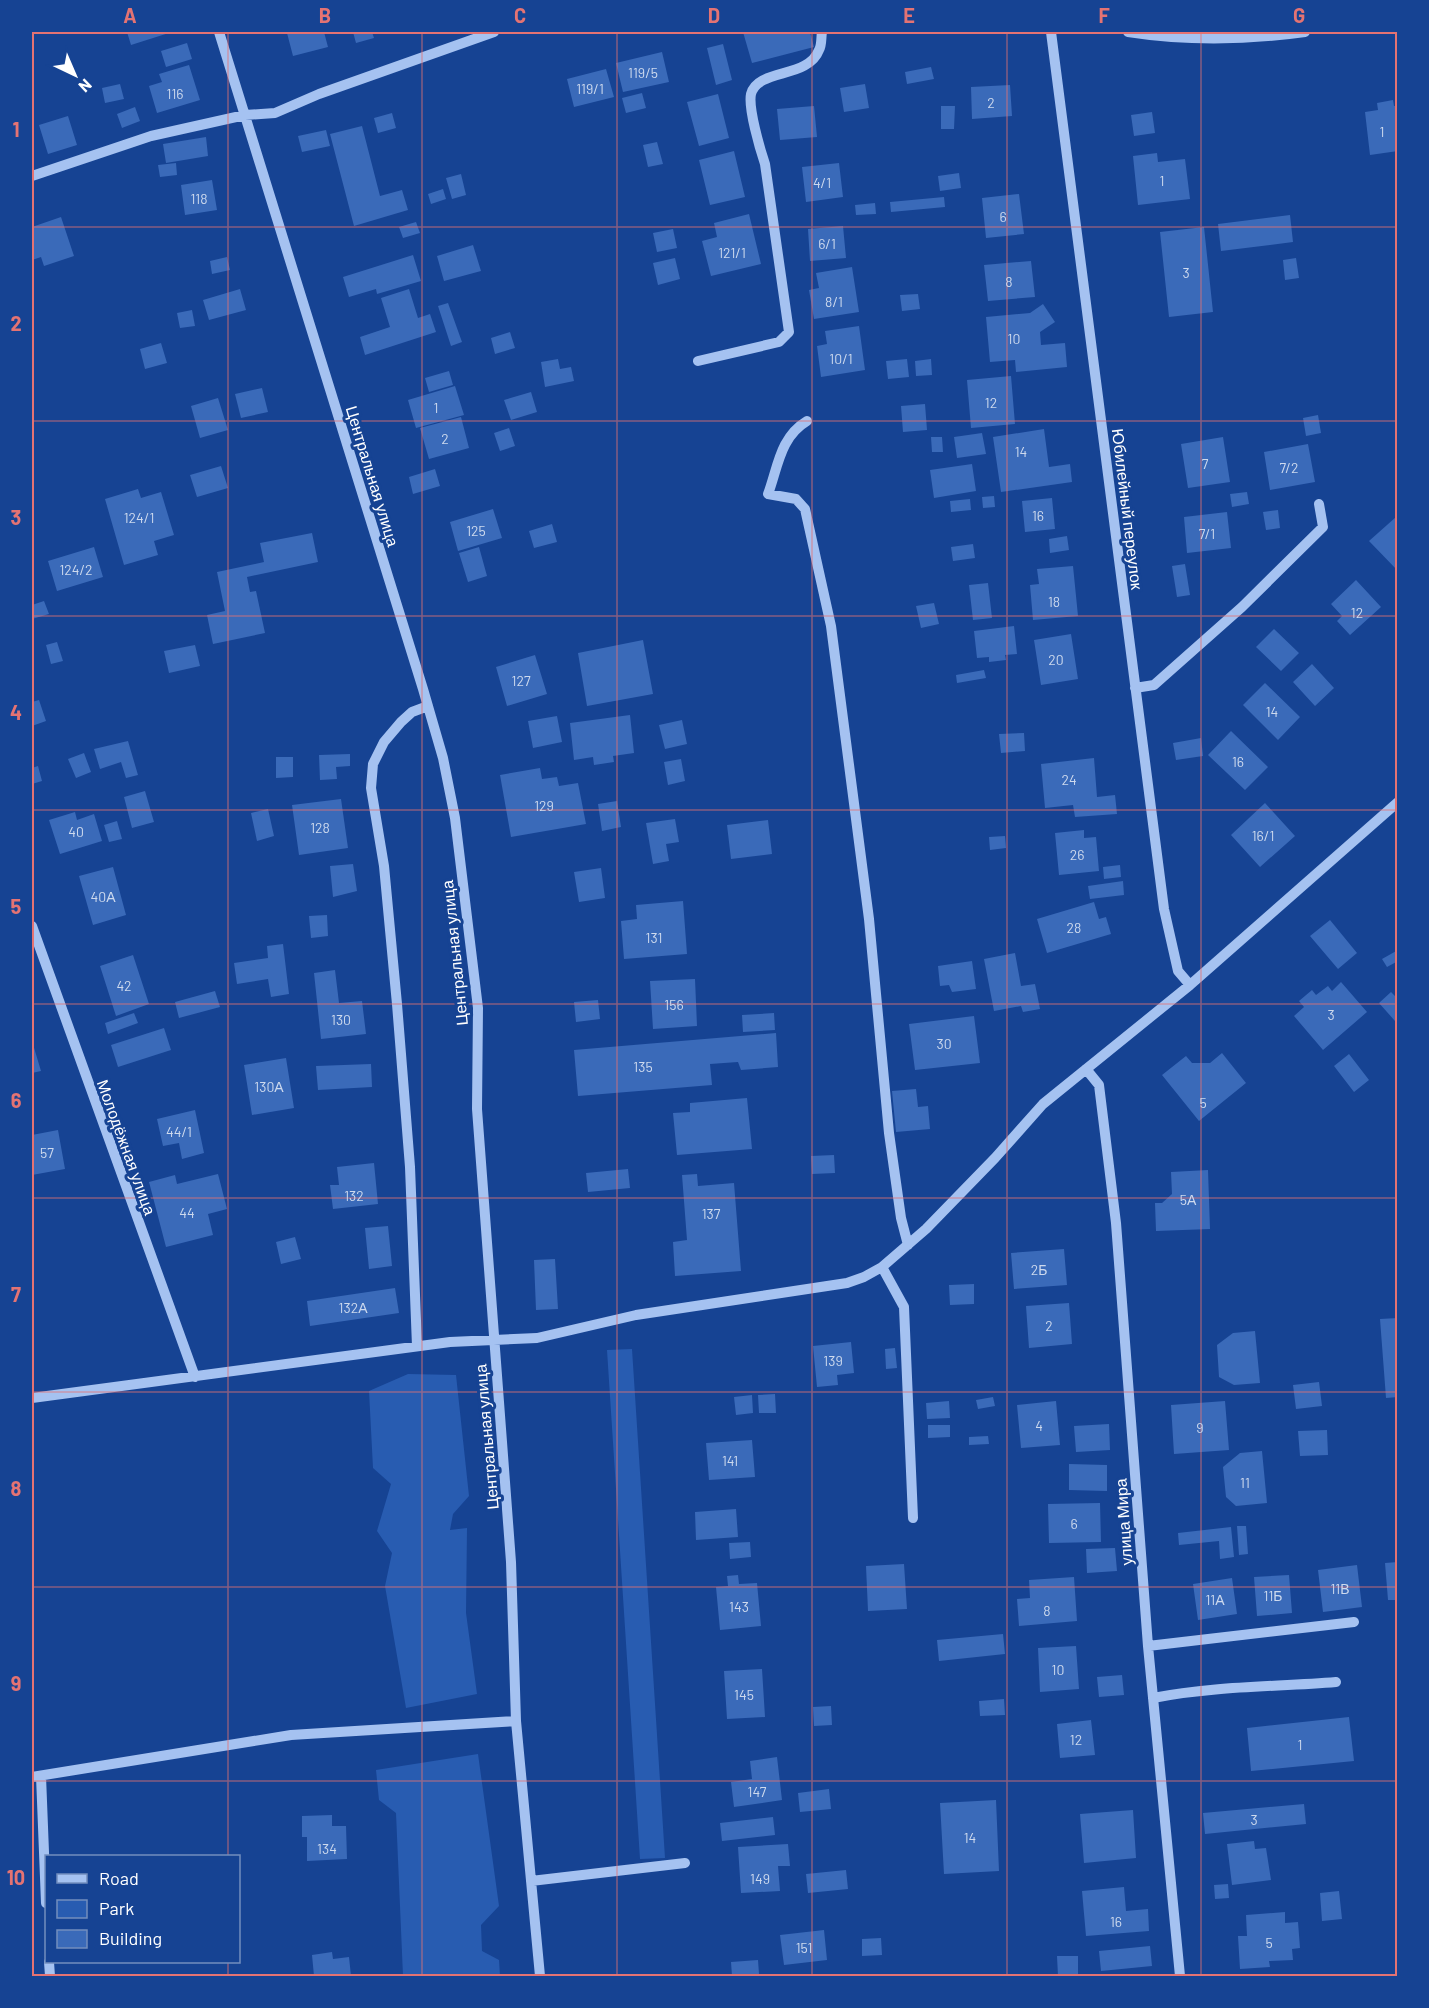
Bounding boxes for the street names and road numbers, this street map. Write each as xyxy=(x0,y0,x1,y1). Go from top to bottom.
street label: Центральная улица xyxy=(343,403,403,549)
street label: Юбилейный переулок xyxy=(1109,427,1147,592)
street label: Центральная улица xyxy=(437,879,471,1027)
street label: Молодёжная улица xyxy=(94,1077,160,1217)
street label: Центральная улица xyxy=(470,1363,502,1511)
street label: улица Мира xyxy=(1110,1478,1136,1566)

